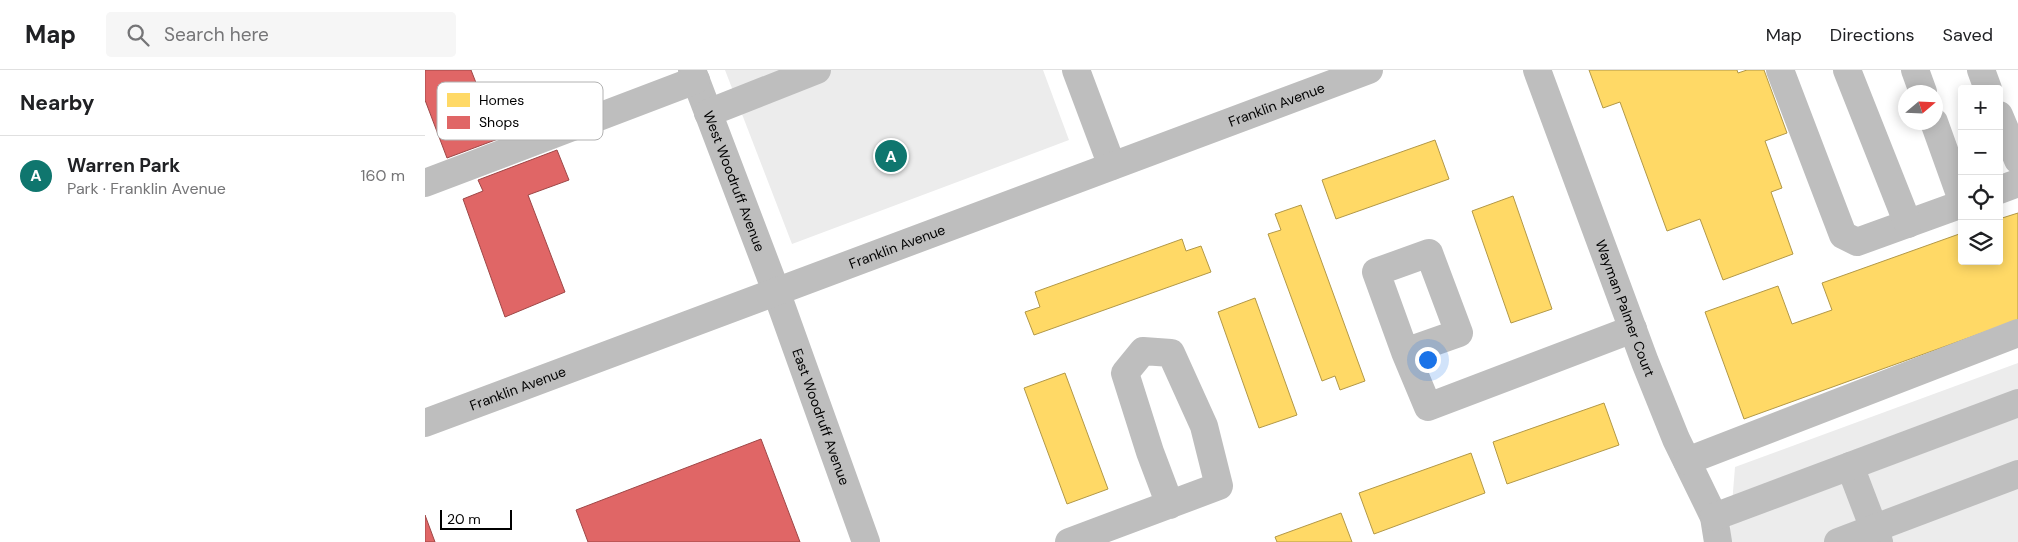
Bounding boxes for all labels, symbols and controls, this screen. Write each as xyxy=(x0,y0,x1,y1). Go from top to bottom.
search box xyxy=(106,12,456,57)
text: Map xyxy=(25,19,76,50)
icon: search xyxy=(124,21,152,49)
text: Search here xyxy=(164,22,269,47)
text: Map xyxy=(1766,23,1802,47)
text: Directions xyxy=(1830,23,1915,47)
text: Saved xyxy=(1943,23,1993,47)
street label: Franklin Avenue xyxy=(1226,78,1327,131)
legend xyxy=(437,82,603,140)
north arrow xyxy=(1898,85,1943,130)
map controls xyxy=(1958,85,2003,265)
button: + xyxy=(1958,85,2003,130)
text: Nearby xyxy=(20,89,94,117)
text: Homes xyxy=(479,91,524,109)
street label: West Woodruff Avenue xyxy=(699,108,769,254)
text: Shops xyxy=(479,113,519,131)
button: − xyxy=(1958,130,2003,175)
pin: A xyxy=(875,137,907,175)
text: Warren Park xyxy=(67,153,180,178)
text: A xyxy=(30,165,42,186)
text: 160 m xyxy=(361,165,405,186)
button: locate xyxy=(1958,175,2003,220)
text: Park · Franklin Avenue xyxy=(67,178,226,199)
street label: Franklin Avenue xyxy=(846,220,948,273)
button: layers xyxy=(1958,220,2003,265)
street label: Wayman Palmer Court xyxy=(1592,237,1659,379)
street label: East Woodruff Avenue xyxy=(788,346,854,488)
your location xyxy=(1415,347,1441,373)
street label: Franklin Avenue xyxy=(467,362,568,414)
scale bar xyxy=(440,507,513,530)
text: 20 m xyxy=(447,510,481,528)

